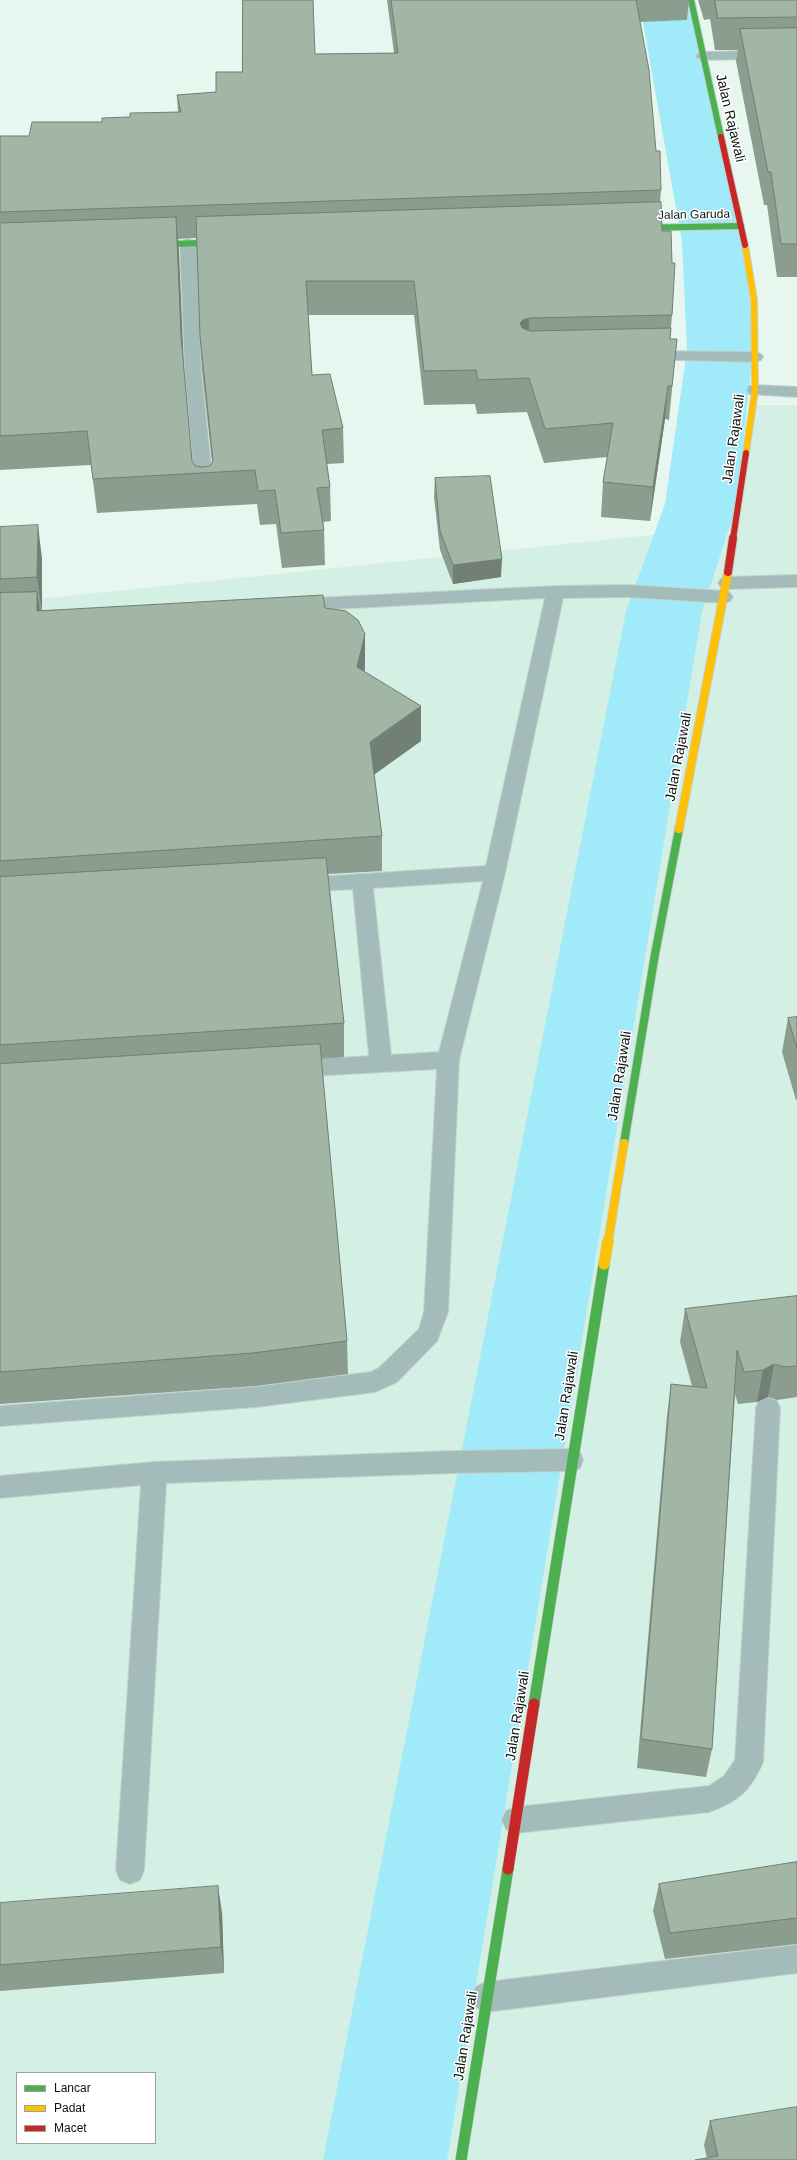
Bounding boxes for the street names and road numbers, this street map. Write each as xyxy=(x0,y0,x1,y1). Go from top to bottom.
street label: Jalan Rajawali xyxy=(712,72,748,164)
street label: Jalan Garuda xyxy=(658,207,730,223)
street label: Jalan Rajawali xyxy=(719,393,749,485)
street label: Jalan Rajawali xyxy=(662,711,696,803)
street label: Jalan Rajawali xyxy=(605,1030,635,1122)
street label: Jalan Rajawali xyxy=(552,1350,582,1442)
street label: Jalan Rajawali xyxy=(503,1670,533,1762)
street label: Jalan Rajawali xyxy=(451,1990,481,2082)

